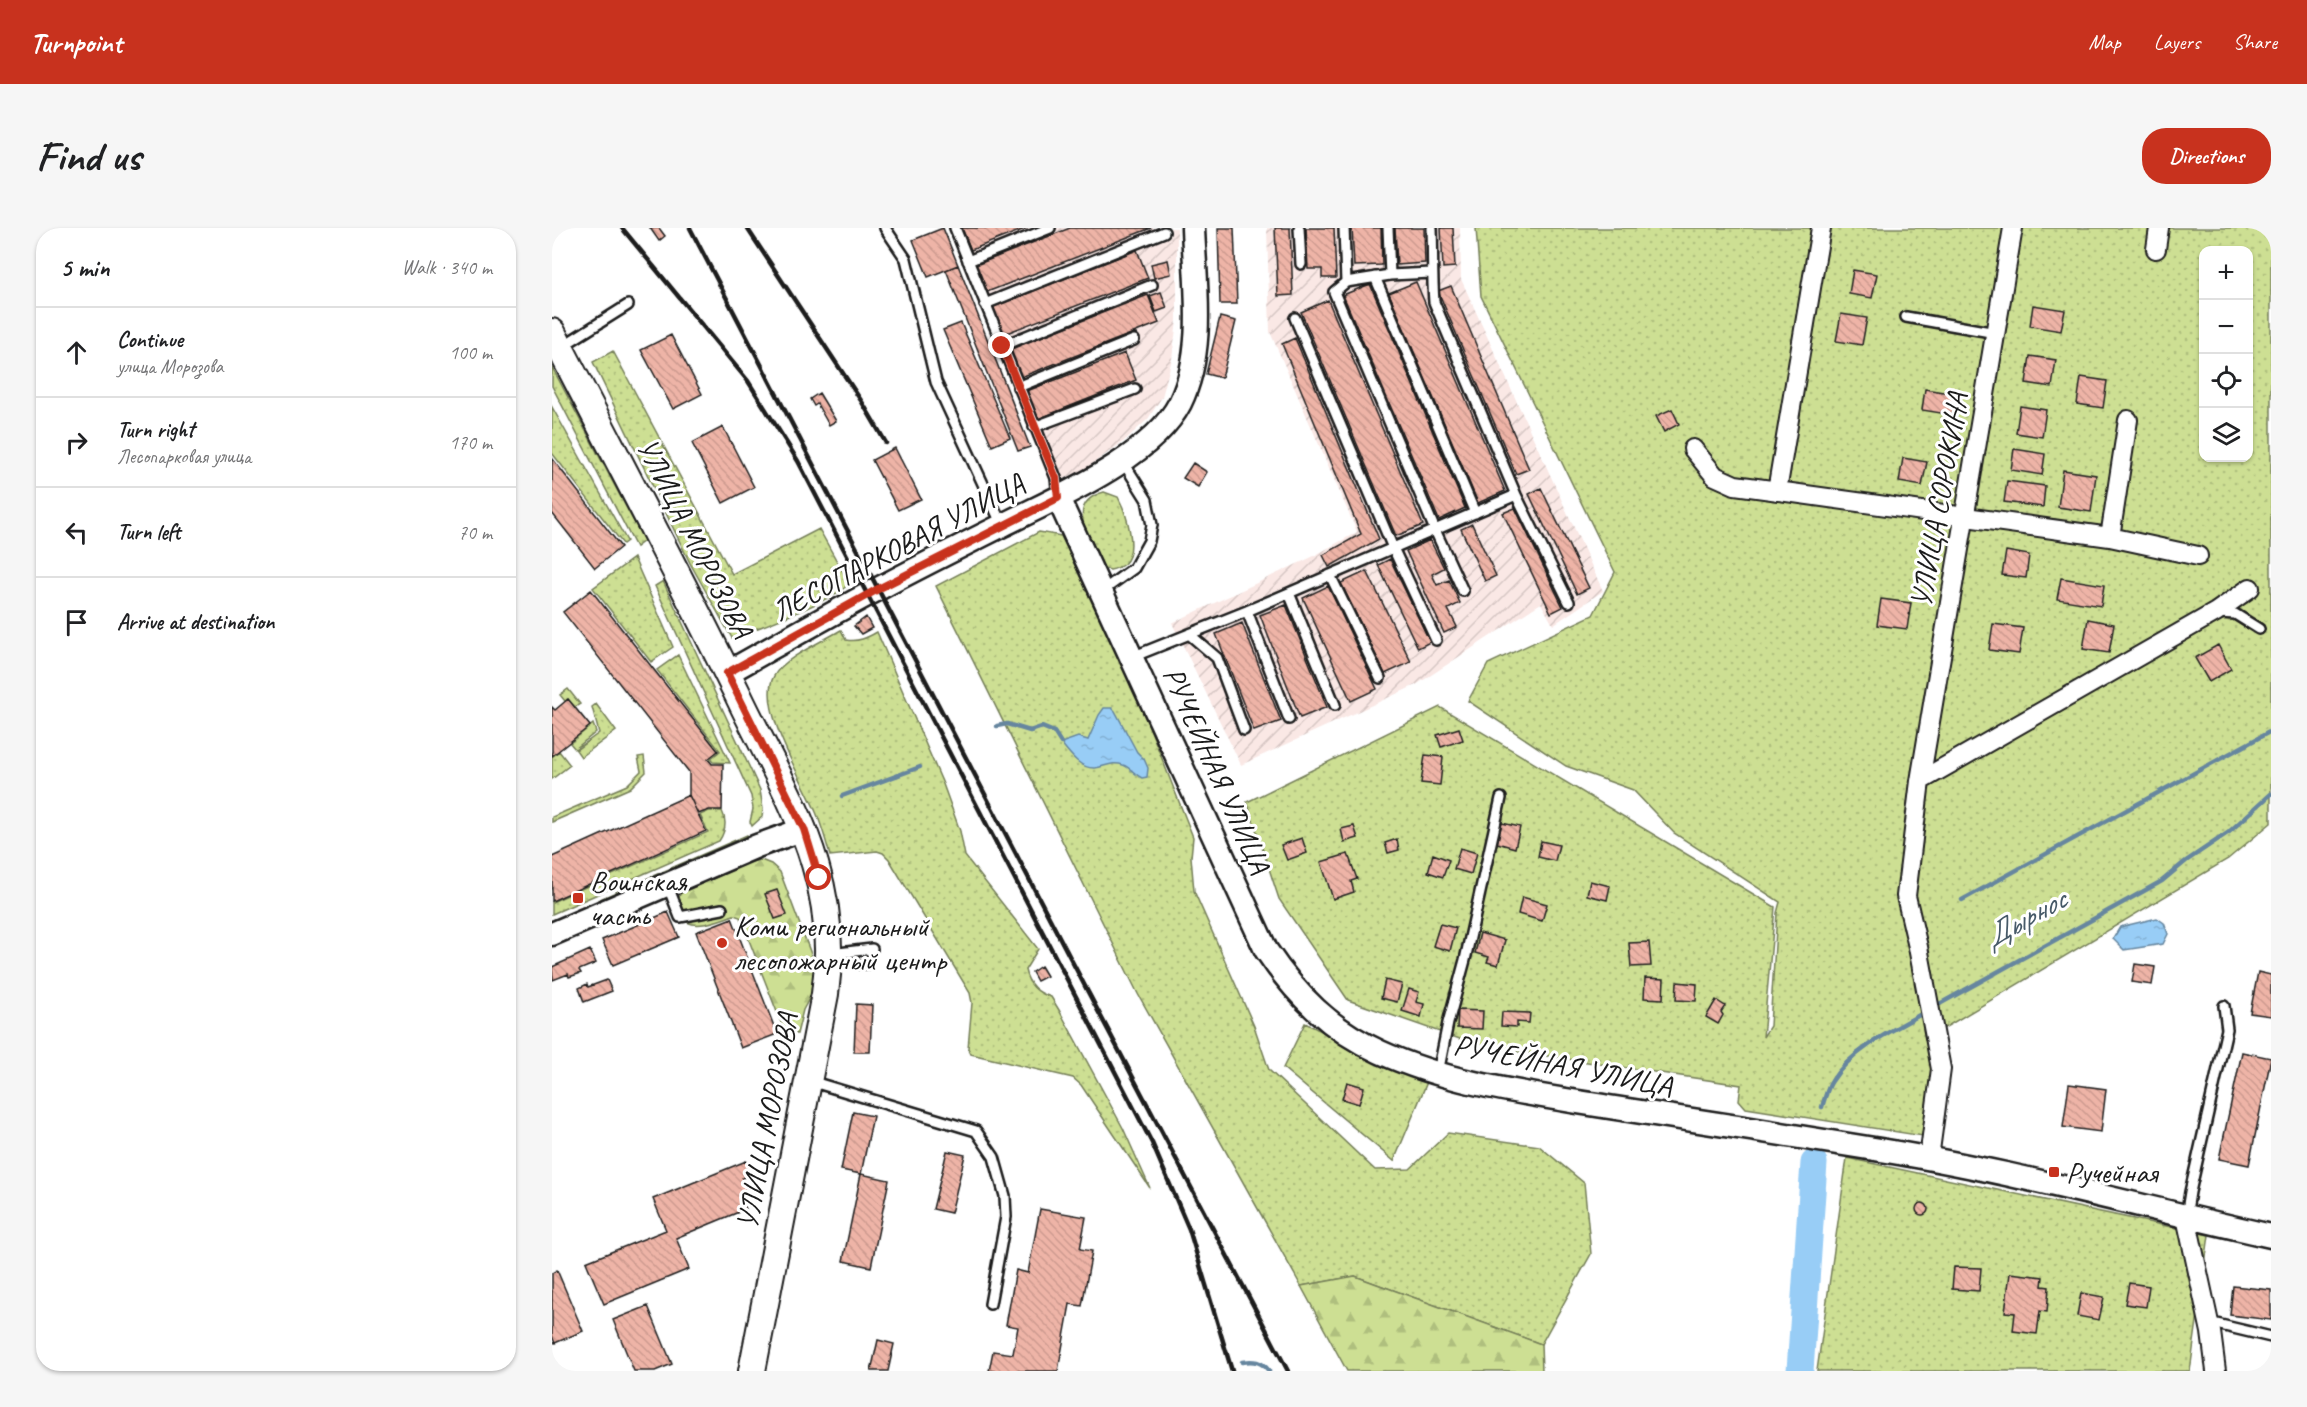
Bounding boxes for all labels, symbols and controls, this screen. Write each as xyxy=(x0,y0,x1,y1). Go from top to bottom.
text: Turnpoint xyxy=(30,25,122,60)
text: Map xyxy=(2088,29,2121,55)
text: Layers xyxy=(2154,29,2200,55)
text: Share xyxy=(2233,29,2277,55)
button: Directions xyxy=(2142,128,2271,184)
text: Find us xyxy=(36,130,141,183)
map controls xyxy=(2199,246,2253,462)
button: + xyxy=(2199,246,2253,300)
text: 5 min xyxy=(60,251,109,284)
text: Walk · 340 m xyxy=(402,255,492,280)
button: − xyxy=(2199,300,2253,354)
text: Continue xyxy=(117,326,183,354)
route end xyxy=(988,332,1014,358)
icon: ahead xyxy=(60,336,93,369)
text: 100 m xyxy=(449,340,492,365)
text: улица Морозова xyxy=(117,354,223,379)
button: locate xyxy=(2199,354,2253,408)
street label: УЛИЦА СОРОКИНА xyxy=(1901,388,1977,610)
button: layers xyxy=(2199,408,2253,462)
text: Turn right xyxy=(117,416,194,444)
icon: right xyxy=(60,426,93,459)
text: 170 m xyxy=(449,430,492,455)
street label: УЛИЦА МОРОЗОВА xyxy=(628,432,762,646)
text: Лесопарковая улица xyxy=(117,444,251,469)
street label: ЛЕСОПАРКОВАЯ УЛИЦА xyxy=(765,464,1032,630)
icon: left xyxy=(60,516,93,549)
text: Turn left xyxy=(117,518,181,546)
text: 70 m xyxy=(458,520,492,545)
icon: arrive xyxy=(60,606,93,639)
text: Arrive at destination xyxy=(117,608,274,636)
street label: РУЧЕЙНАЯ УЛИЦА xyxy=(1155,661,1280,880)
place label: Воинская часть xyxy=(590,862,688,934)
route start xyxy=(805,864,831,890)
water label: Дырнос xyxy=(1976,877,2076,958)
marker: Воинская часть xyxy=(571,891,585,905)
place label: Коми региональный лесопожарный центр xyxy=(734,907,948,979)
marker: Коми региональный лесопожарный центр xyxy=(715,936,729,950)
street label: УЛИЦА МОРОЗОВА xyxy=(727,1008,807,1232)
street label: РУЧЕЙНАЯ УЛИЦА xyxy=(1451,1025,1676,1105)
place label: Ручейная xyxy=(2066,1153,2160,1191)
marker: Ручейная xyxy=(2047,1165,2061,1179)

